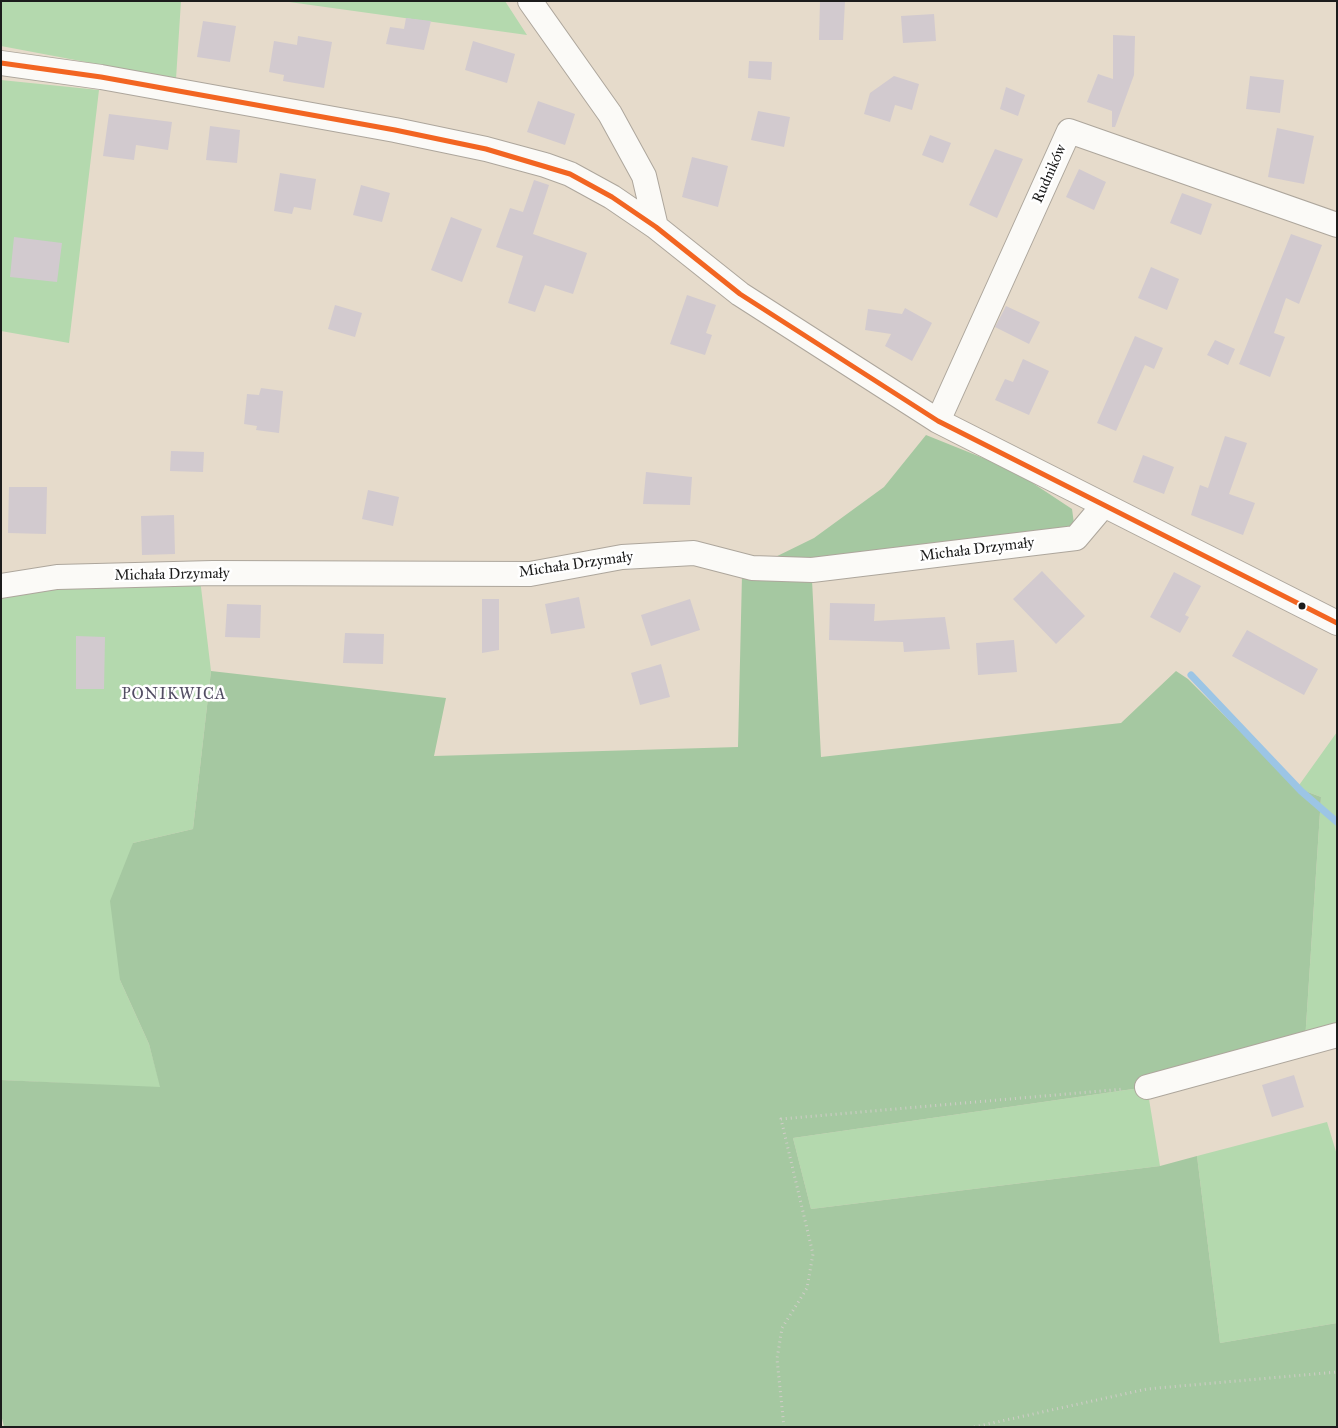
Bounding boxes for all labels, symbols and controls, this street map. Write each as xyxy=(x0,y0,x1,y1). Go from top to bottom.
street label: Rudników xyxy=(1029,142,1071,206)
street label: Michała Drzymały xyxy=(919,534,1035,566)
street label: Michała Drzymały xyxy=(518,548,634,582)
street label: Michała Drzymały xyxy=(114,565,230,585)
unlabelled marker xyxy=(1297,601,1307,611)
district label: PONIKWICA xyxy=(120,685,228,705)

